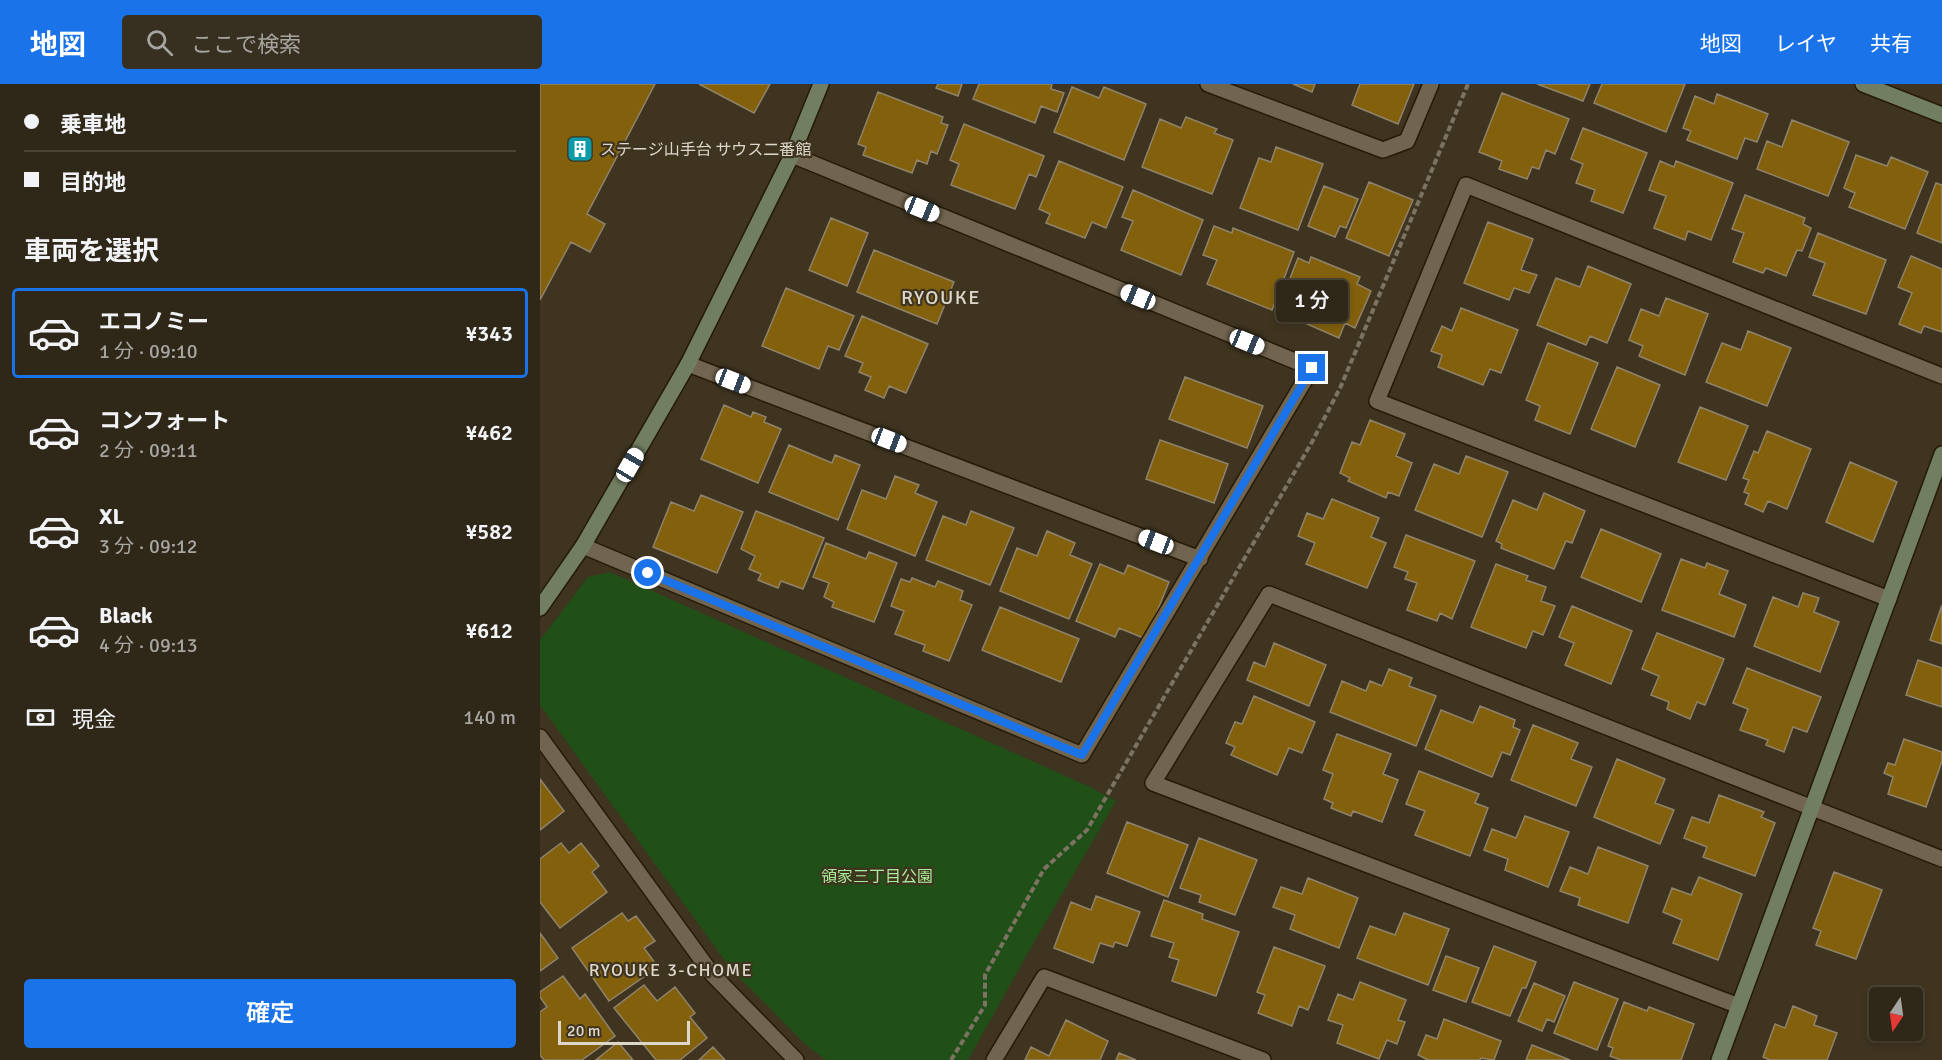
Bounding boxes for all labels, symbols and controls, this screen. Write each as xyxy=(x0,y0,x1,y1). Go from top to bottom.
search box xyxy=(122,15,542,69)
icon: search xyxy=(143,26,176,59)
text: 地図 xyxy=(30,28,86,62)
text: ここで検索 xyxy=(191,31,301,58)
text: 地図 xyxy=(1700,31,1742,57)
text: レイヤ xyxy=(1775,31,1837,57)
text: 共有 xyxy=(1870,31,1912,57)
text: 乗車地 xyxy=(60,111,126,138)
building icon: ステージ山手台 サウス二番館 xyxy=(565,134,595,164)
place label: ステージ山手台 サウス二番館 xyxy=(600,140,811,160)
text: 目的地 xyxy=(60,169,126,196)
car xyxy=(902,194,942,224)
text: 車両を選択 xyxy=(24,235,159,268)
callout: 1 分 xyxy=(1276,281,1348,323)
car xyxy=(1118,282,1158,312)
district label: RYOUKE xyxy=(901,285,981,310)
text: 1 分 xyxy=(1294,288,1330,313)
icon: car xyxy=(27,306,81,360)
text: エコノミー xyxy=(99,308,209,335)
text: ¥343 xyxy=(465,320,513,347)
car xyxy=(1227,327,1267,357)
text: 1 分 · 09:10 xyxy=(99,339,198,364)
route end xyxy=(1298,354,1325,381)
car xyxy=(713,366,753,396)
icon: car xyxy=(27,405,81,459)
text: コンフォート xyxy=(99,407,230,434)
text: ¥462 xyxy=(465,419,513,446)
car xyxy=(869,425,909,455)
text: 2 分 · 09:11 xyxy=(99,438,198,463)
car xyxy=(613,445,647,485)
text: XL xyxy=(99,503,124,530)
icon: car xyxy=(27,504,81,558)
text: ¥582 xyxy=(465,518,513,545)
car xyxy=(1136,527,1176,557)
text: 3 分 · 09:12 xyxy=(99,534,198,559)
route start xyxy=(634,559,661,586)
text: Black xyxy=(99,602,153,629)
icon: car xyxy=(27,603,81,657)
text: ¥612 xyxy=(465,617,513,644)
text: 4 分 · 09:13 xyxy=(99,633,198,658)
icon: cash xyxy=(24,701,57,734)
text: 140 m xyxy=(463,705,516,730)
text: 現金 xyxy=(72,706,116,733)
park label: 領家三丁目公園 xyxy=(821,867,933,887)
district label: RYOUKE 3-CHOME xyxy=(589,959,753,981)
button: 確定 xyxy=(24,979,516,1048)
north arrow xyxy=(1869,987,1923,1041)
map controls xyxy=(1869,987,1923,1041)
scale bar xyxy=(558,1018,690,1046)
text: 20 m xyxy=(567,1021,601,1041)

